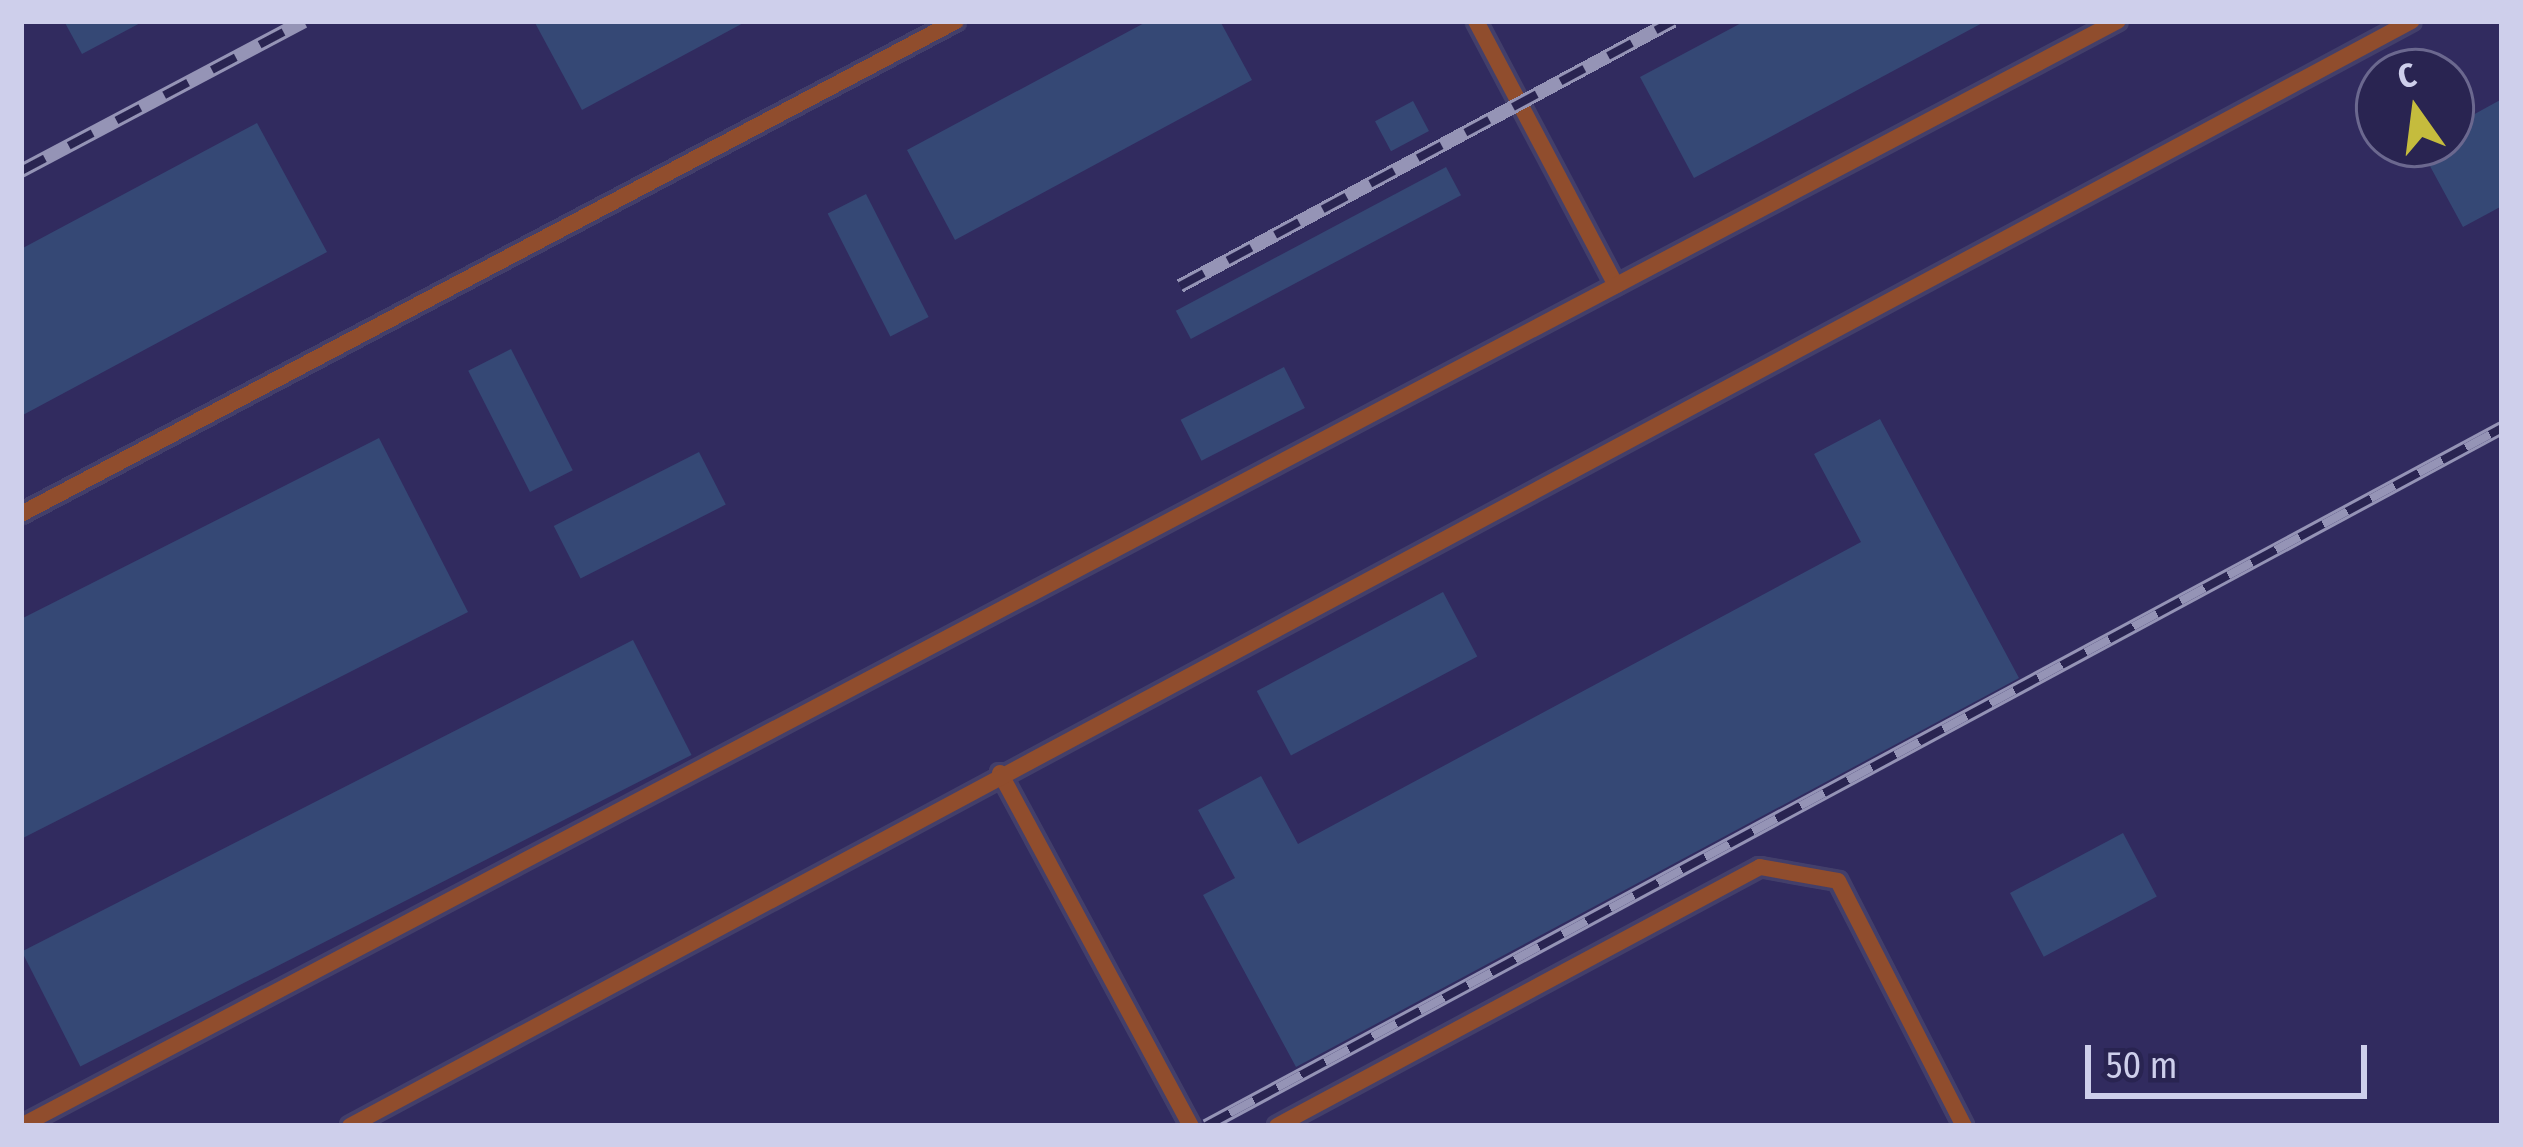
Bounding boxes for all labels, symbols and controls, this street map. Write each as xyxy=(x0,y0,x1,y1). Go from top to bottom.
north arrow xyxy=(2355,48,2475,168)
text: С xyxy=(2394,54,2420,97)
scale bar xyxy=(2091,1021,2373,1095)
text: 50 m xyxy=(2106,1044,2177,1088)

